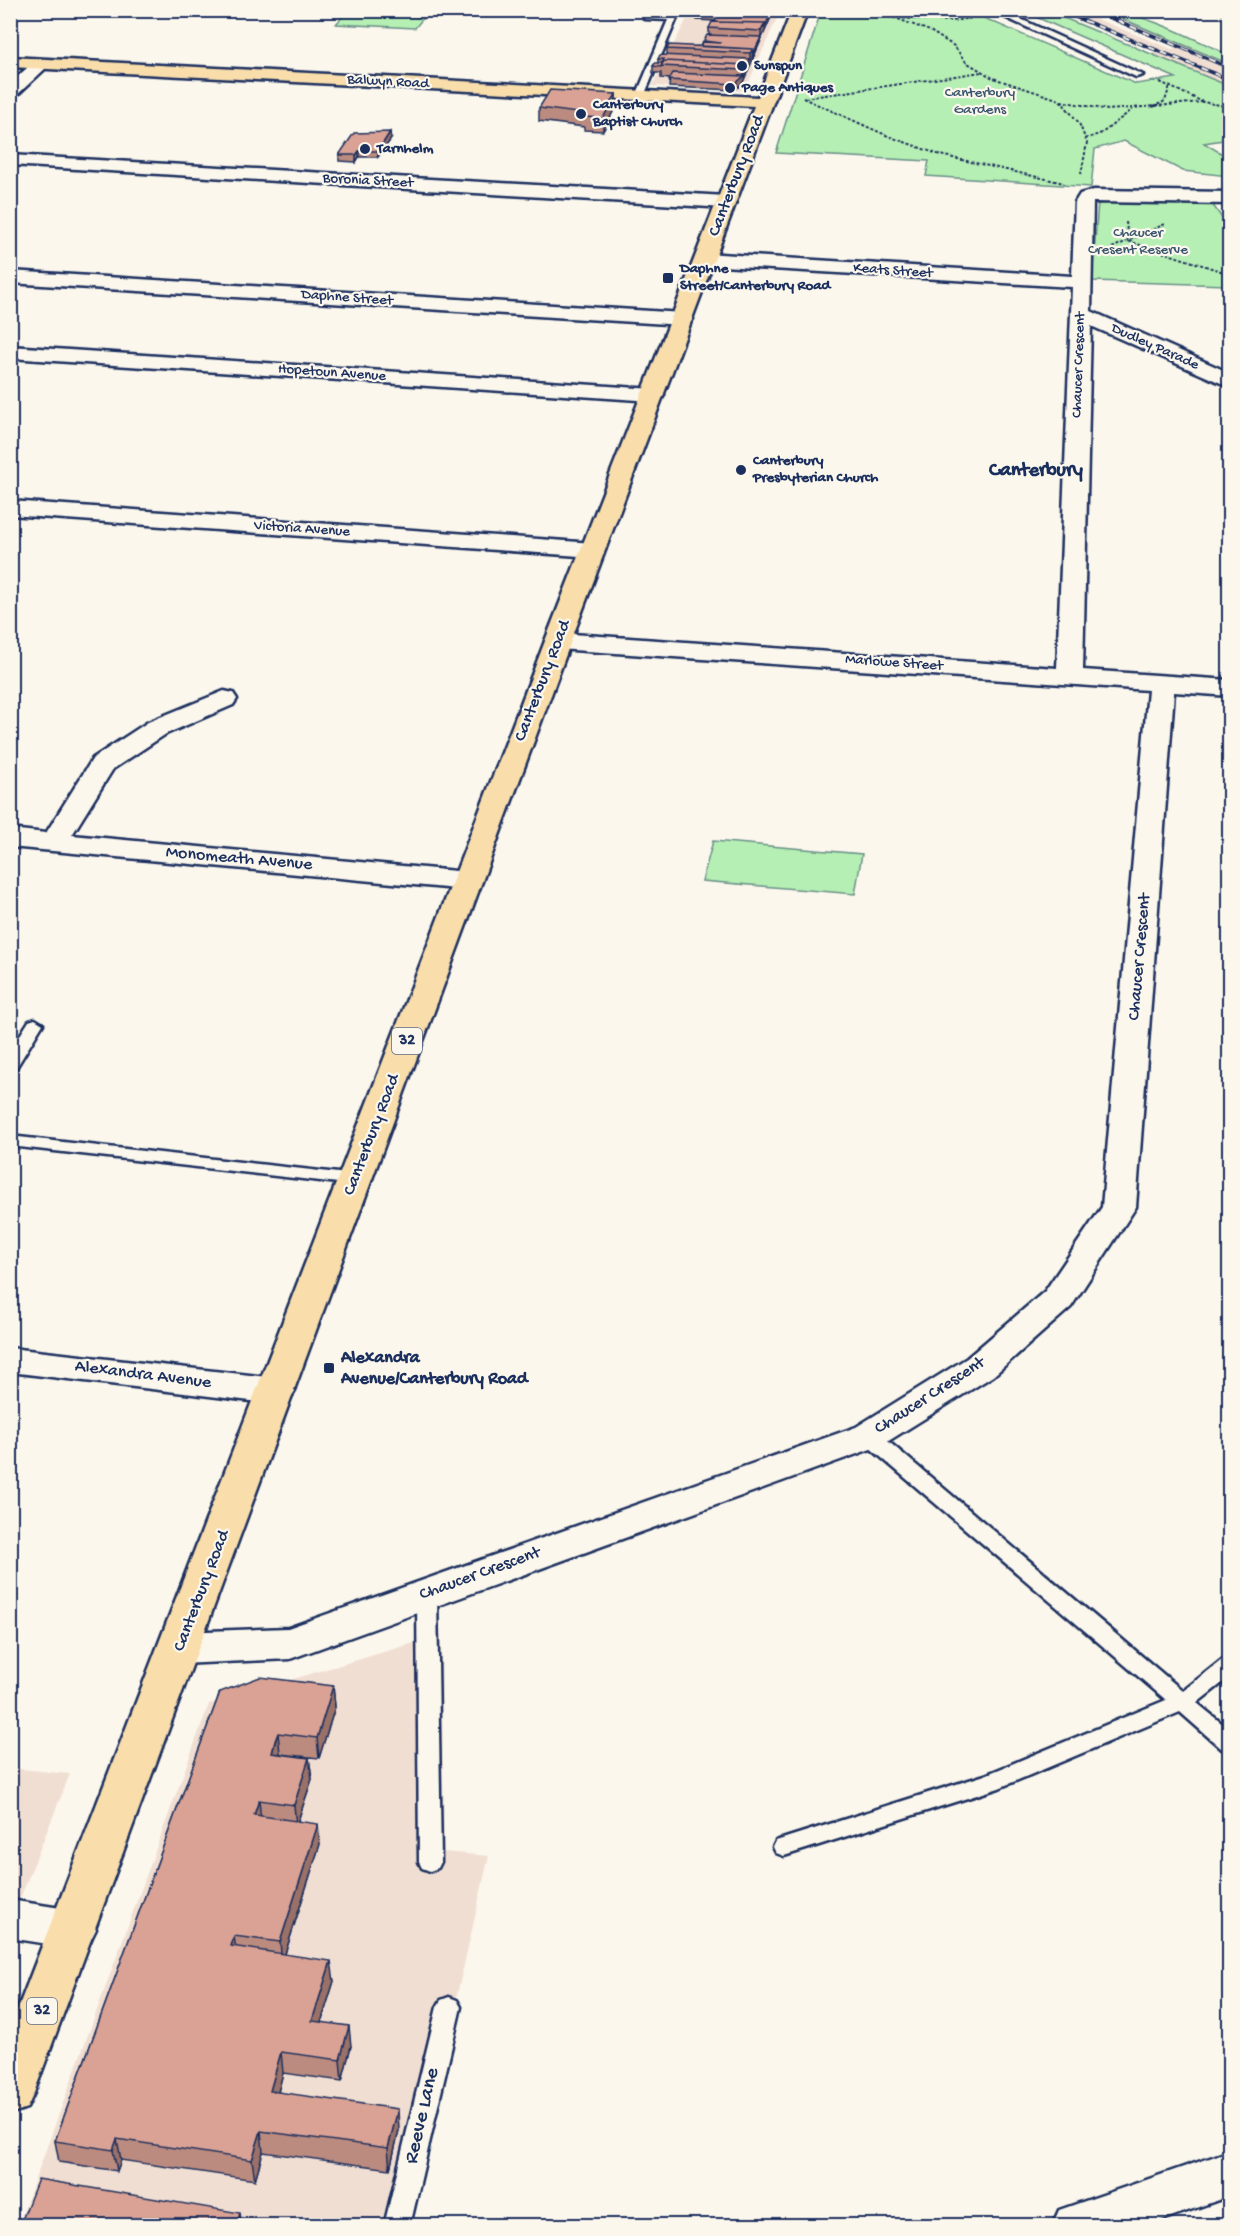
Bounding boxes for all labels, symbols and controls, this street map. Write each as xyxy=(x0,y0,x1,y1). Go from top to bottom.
place label: Sunspun xyxy=(754,57,803,75)
marker: Sunspun xyxy=(735,59,749,73)
street label: Balwyn Road xyxy=(346,71,430,93)
place label: Page Antiques xyxy=(741,79,835,97)
marker: Page Antiques xyxy=(723,81,737,95)
park label: Canterbury Gardens xyxy=(945,84,1016,119)
place label: Canterbury Baptist Church xyxy=(592,96,683,131)
marker: Canterbury Baptist Church xyxy=(574,107,588,121)
street label: Canterbury Road xyxy=(704,111,770,240)
place label: Tarnhelm xyxy=(376,140,434,158)
marker: Tarnhelm xyxy=(358,142,372,156)
street label: Boronia Street xyxy=(321,170,416,192)
park label: Chaucer Cresent Reserve xyxy=(1088,224,1188,259)
street label: Keats Street xyxy=(853,259,935,283)
place label: Daphne Street/Canterbury Road xyxy=(678,260,833,295)
marker: Daphne Street/Canterbury Road xyxy=(661,271,675,285)
street label: Daphne Street xyxy=(300,286,395,310)
street label: Chaucer Crescent xyxy=(1068,310,1090,418)
street label: Dudley Parade xyxy=(1107,319,1202,375)
street label: Hopetoun Avenue xyxy=(277,360,387,386)
place label: Canterbury Presbyterian Church xyxy=(752,452,878,487)
district label: Canterbury xyxy=(988,460,1083,483)
marker: Canterbury Presbyterian Church xyxy=(734,463,748,477)
street label: Victoria Avenue xyxy=(252,517,351,541)
street label: Canterbury Road xyxy=(510,616,576,745)
street label: Marlowe Street xyxy=(844,651,945,676)
street label: Monomeath Avenue xyxy=(165,842,314,876)
street label: Chaucer Crescent xyxy=(1124,891,1156,1021)
road number: 32 xyxy=(392,1028,422,1054)
street label: Canterbury Road xyxy=(339,1070,405,1199)
place label: Alexandra Avenue/Canterbury Road xyxy=(340,1348,530,1390)
street label: Chaucer Crescent xyxy=(871,1352,990,1439)
street label: Alexandra Avenue xyxy=(74,1356,213,1394)
marker: Alexandra Avenue/Canterbury Road xyxy=(322,1361,336,1375)
street label: Canterbury Road xyxy=(169,1526,235,1655)
street label: Chaucer Crescent xyxy=(417,1542,545,1606)
road number: 32 xyxy=(27,1998,57,2024)
street label: Reeve Lane xyxy=(400,2064,446,2167)

